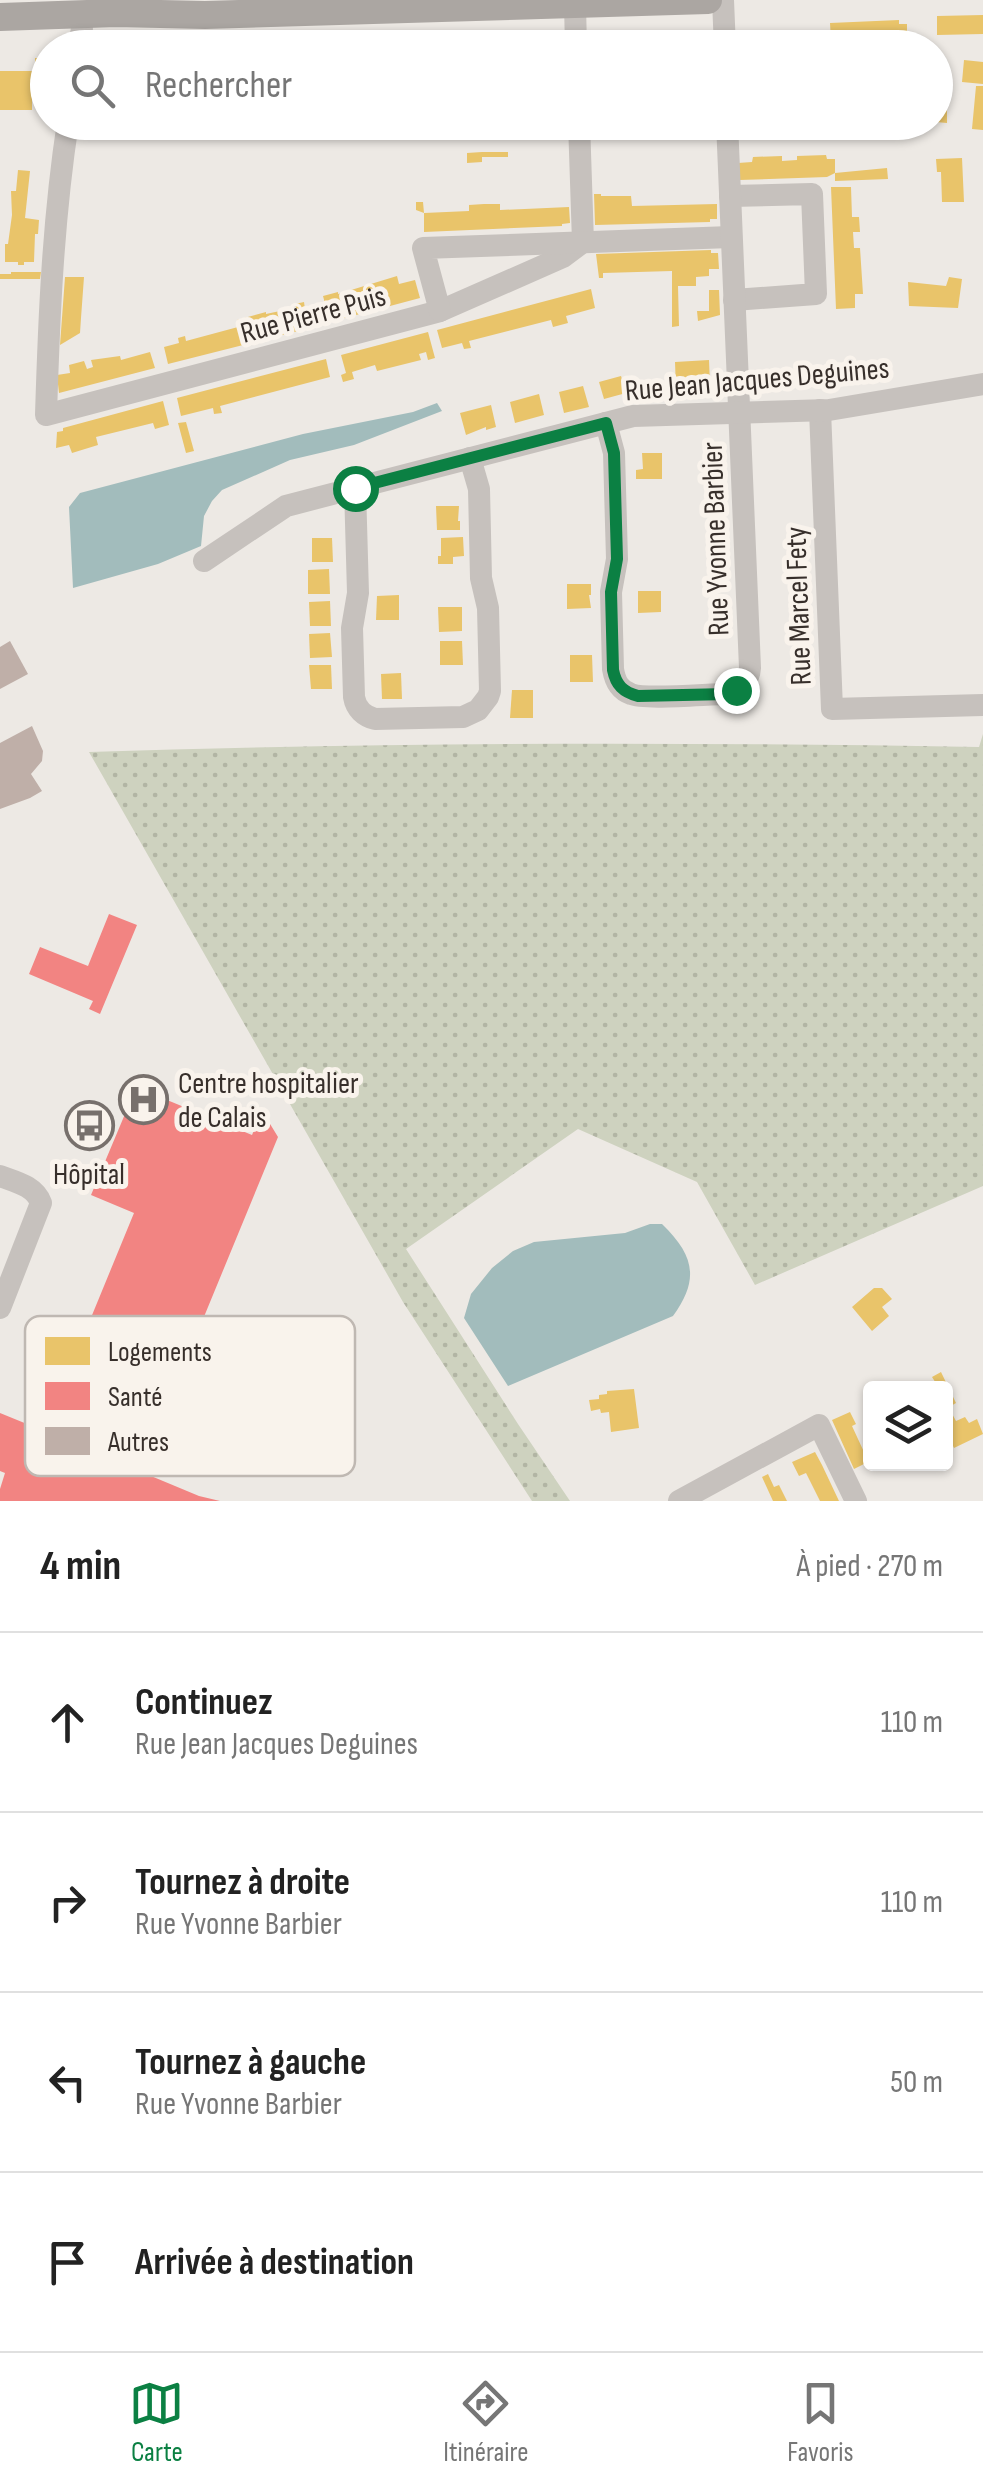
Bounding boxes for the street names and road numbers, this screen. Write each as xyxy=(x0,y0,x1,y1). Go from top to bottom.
street label: Rue Pierre Puis xyxy=(237,278,390,352)
street label: Rue Jean Jacques Deguines xyxy=(623,350,891,409)
street label: Rue Yvonne Barbier xyxy=(695,441,737,636)
street label: Rue Marcel Fety xyxy=(778,526,820,686)

